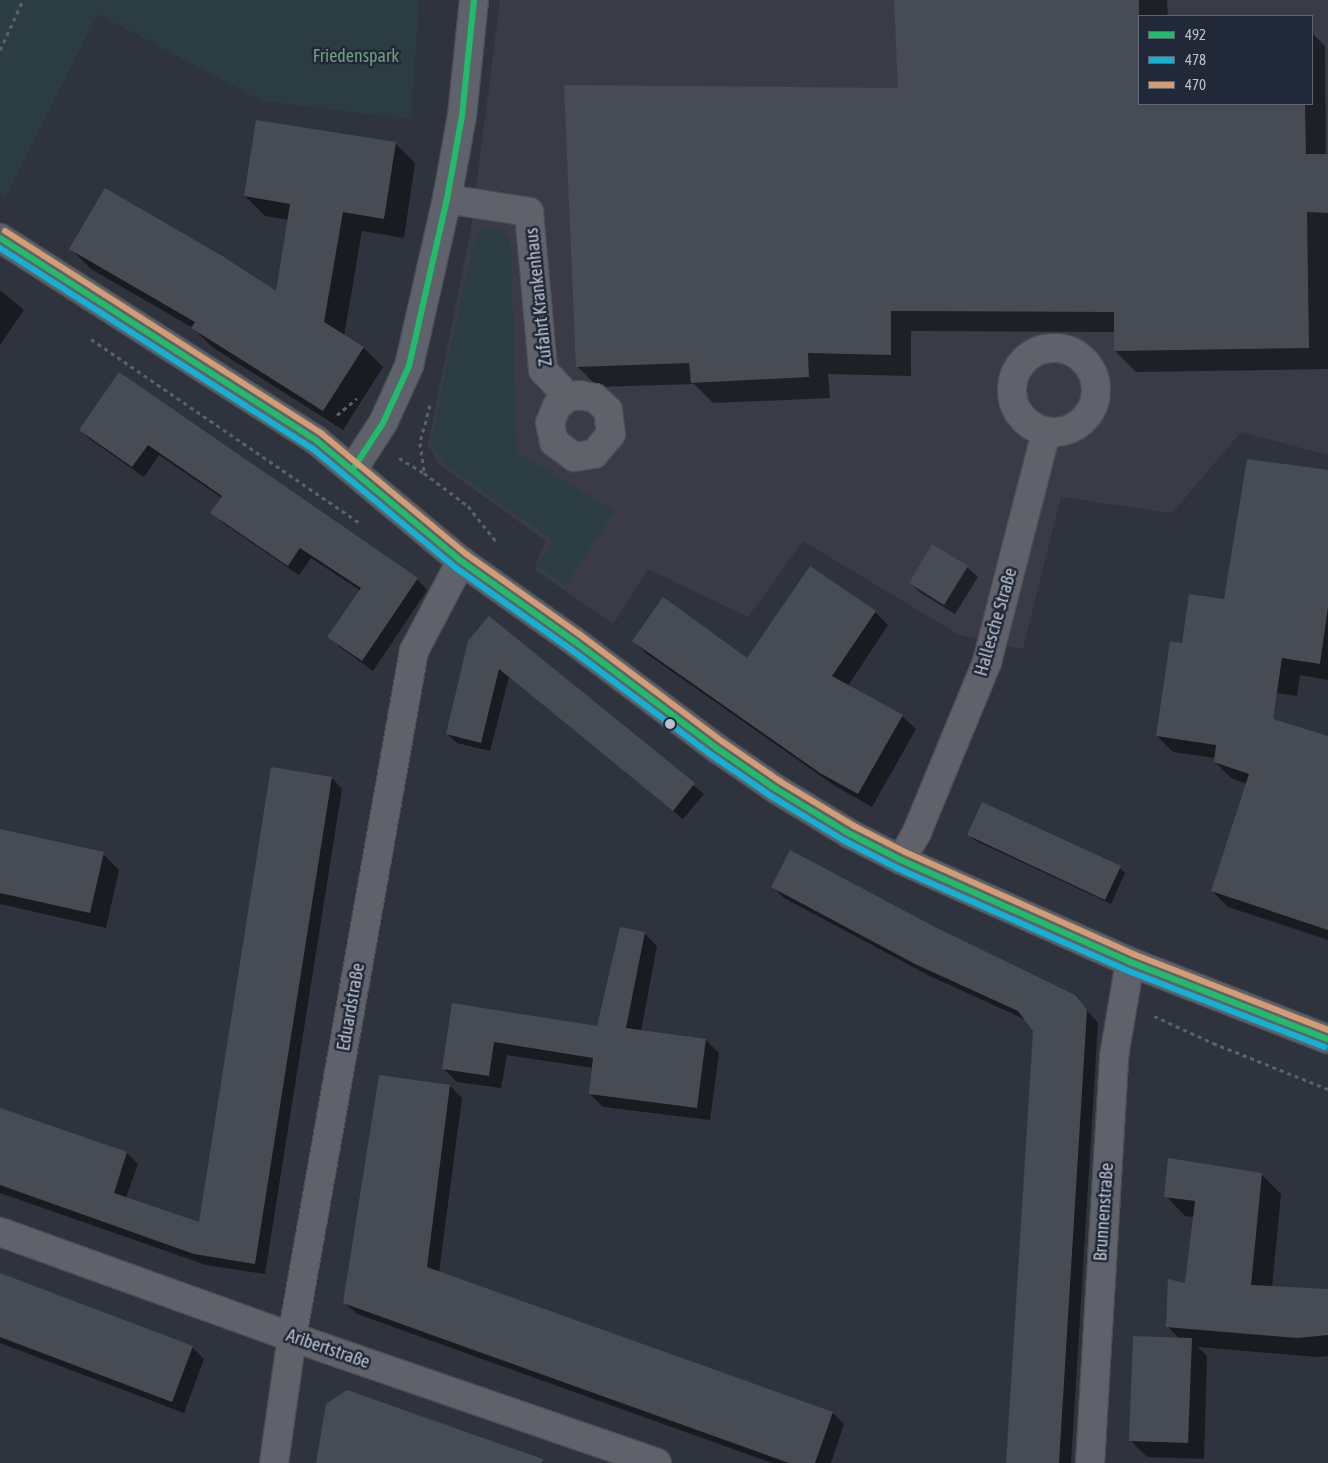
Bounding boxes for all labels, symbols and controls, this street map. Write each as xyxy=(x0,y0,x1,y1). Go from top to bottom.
legend xyxy=(1138,15,1313,105)
text: 492 xyxy=(1185,26,1206,43)
park label: Friedenspark xyxy=(313,45,399,67)
text: 478 xyxy=(1185,51,1206,68)
text: 470 xyxy=(1185,76,1206,93)
street label: Zufahrt Krankenhaus xyxy=(521,227,557,367)
street label: Hallesche Straße xyxy=(970,565,1022,679)
unlabelled marker xyxy=(665,719,675,729)
street label: Eduardstraße xyxy=(333,961,369,1053)
street label: Brunnenstraße xyxy=(1090,1162,1118,1262)
street label: Aribertstraße xyxy=(283,1325,373,1373)

